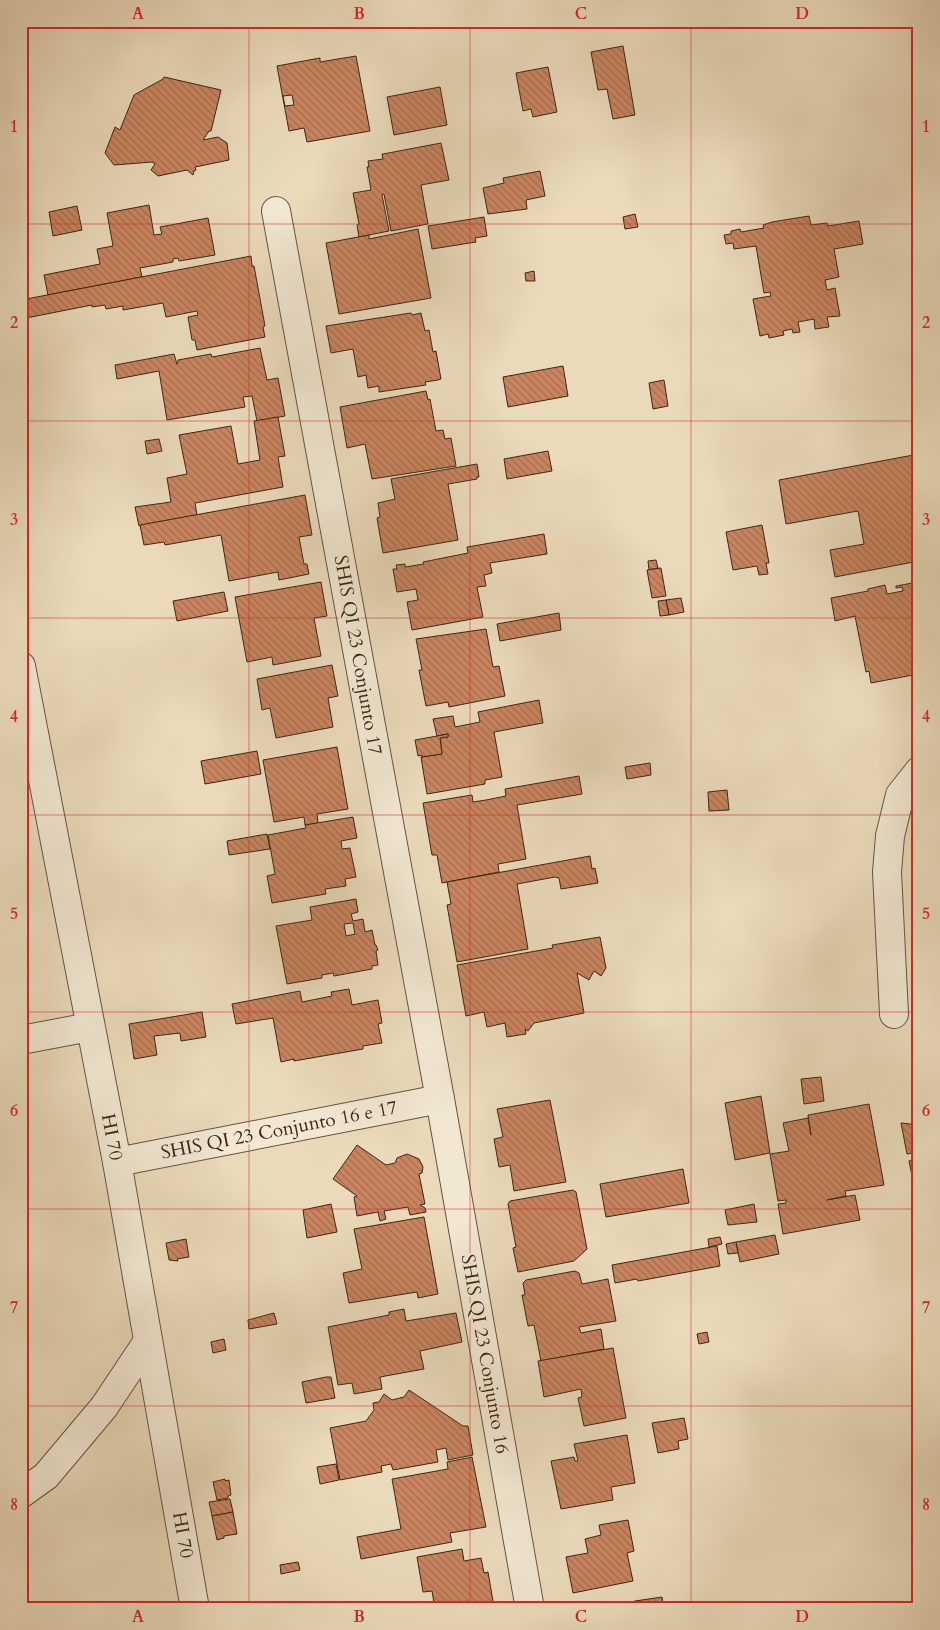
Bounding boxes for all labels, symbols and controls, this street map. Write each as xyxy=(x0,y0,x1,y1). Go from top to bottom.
text: A xyxy=(132,3,144,25)
text: B xyxy=(353,3,365,25)
text: C xyxy=(575,3,587,25)
text: D xyxy=(795,3,809,25)
text: 1 xyxy=(10,116,18,138)
text: 1 xyxy=(922,116,930,138)
text: 2 xyxy=(10,312,18,334)
text: 2 xyxy=(922,312,930,334)
text: 3 xyxy=(10,509,18,531)
text: 3 xyxy=(922,509,930,531)
street label: SHIS QI 23 Conjunto 17 xyxy=(328,553,388,757)
text: 4 xyxy=(10,706,18,728)
text: 4 xyxy=(922,706,930,728)
text: 5 xyxy=(10,903,18,925)
text: 5 xyxy=(922,903,930,925)
street label: SHIS QI 23 Conjunto 16 e 17 xyxy=(159,1094,400,1166)
text: 6 xyxy=(10,1100,18,1122)
text: 6 xyxy=(922,1100,930,1122)
street label: HI 70 xyxy=(95,1111,129,1163)
street label: SHIS QI 23 Conjunto 16 xyxy=(455,1252,515,1456)
text: 7 xyxy=(10,1297,18,1319)
text: 7 xyxy=(922,1297,930,1319)
text: 8 xyxy=(10,1494,18,1516)
text: 8 xyxy=(922,1494,930,1516)
street label: HI 70 xyxy=(166,1510,200,1561)
text: A xyxy=(132,1606,144,1628)
text: B xyxy=(353,1606,365,1628)
text: C xyxy=(575,1606,587,1628)
text: D xyxy=(795,1606,809,1628)

